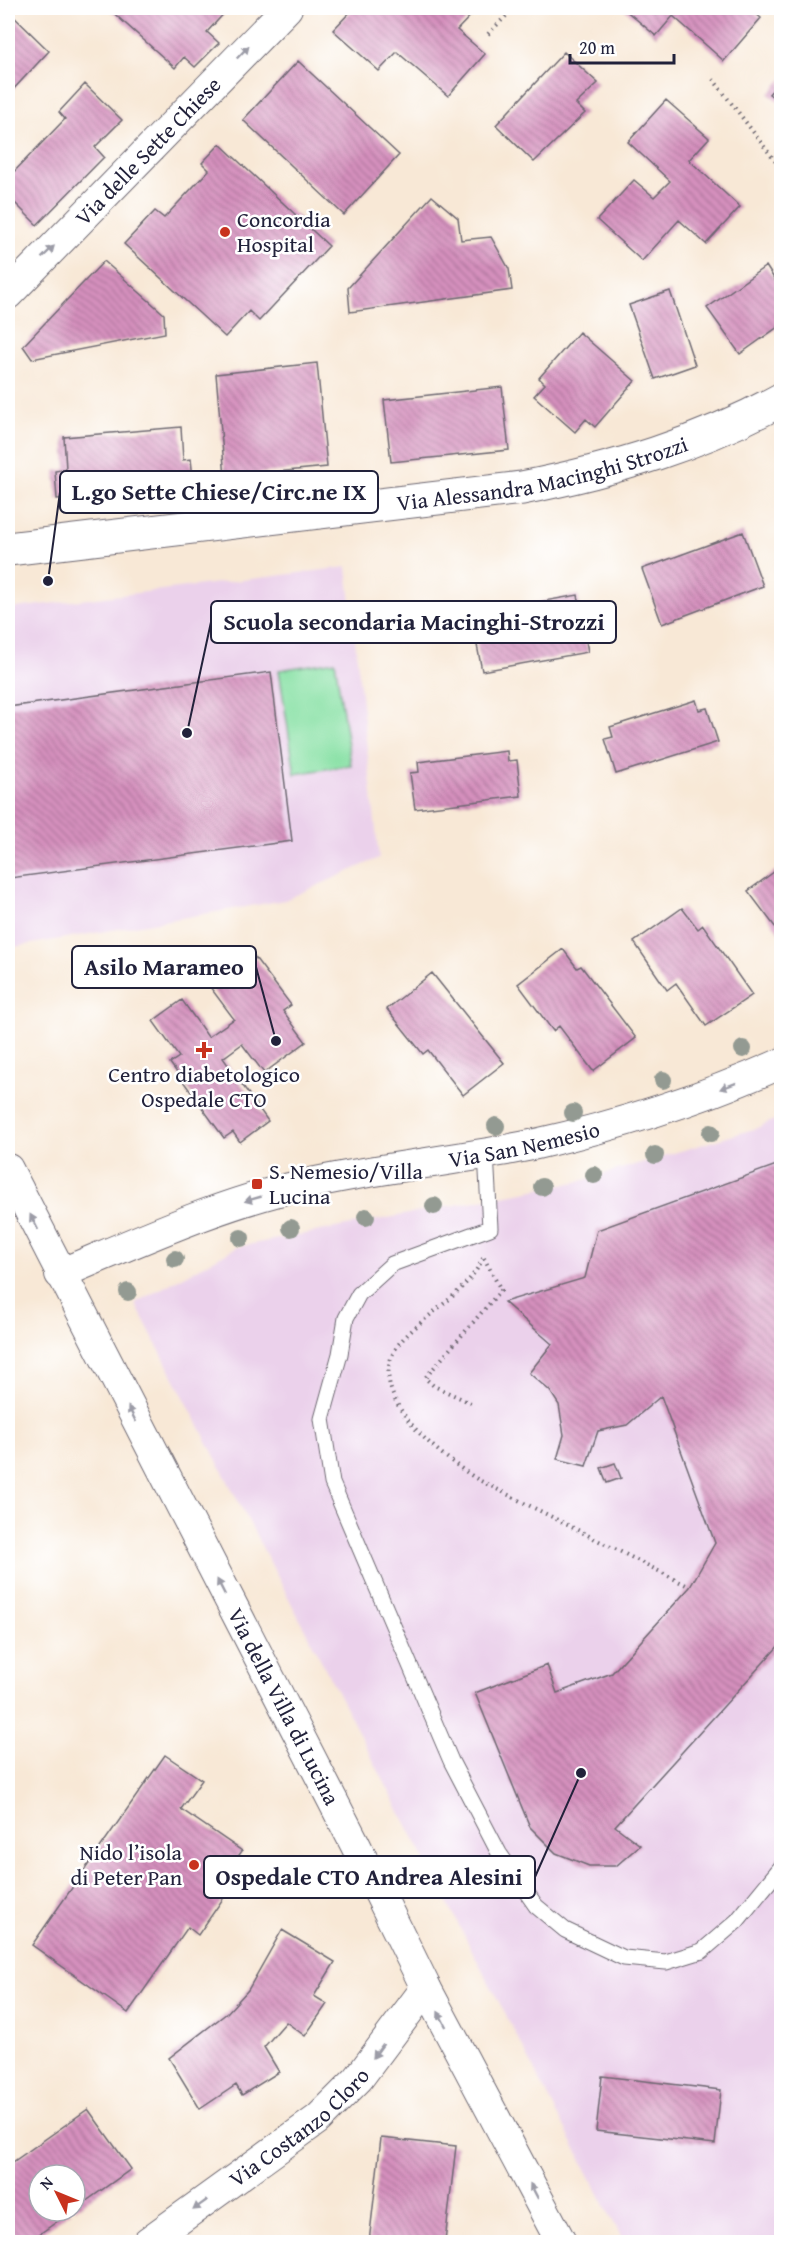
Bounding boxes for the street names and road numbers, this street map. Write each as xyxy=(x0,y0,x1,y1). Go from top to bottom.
street label: Via delle Sette Chiese xyxy=(67,69,228,233)
street label: Via Alessandra Macinghi Strozzi xyxy=(395,428,692,519)
street label: Via San Nemesio xyxy=(446,1113,603,1175)
street label: Via della Villa di Lucina xyxy=(220,1602,348,1811)
street label: Via Costanzo Cloro xyxy=(222,2061,377,2194)

